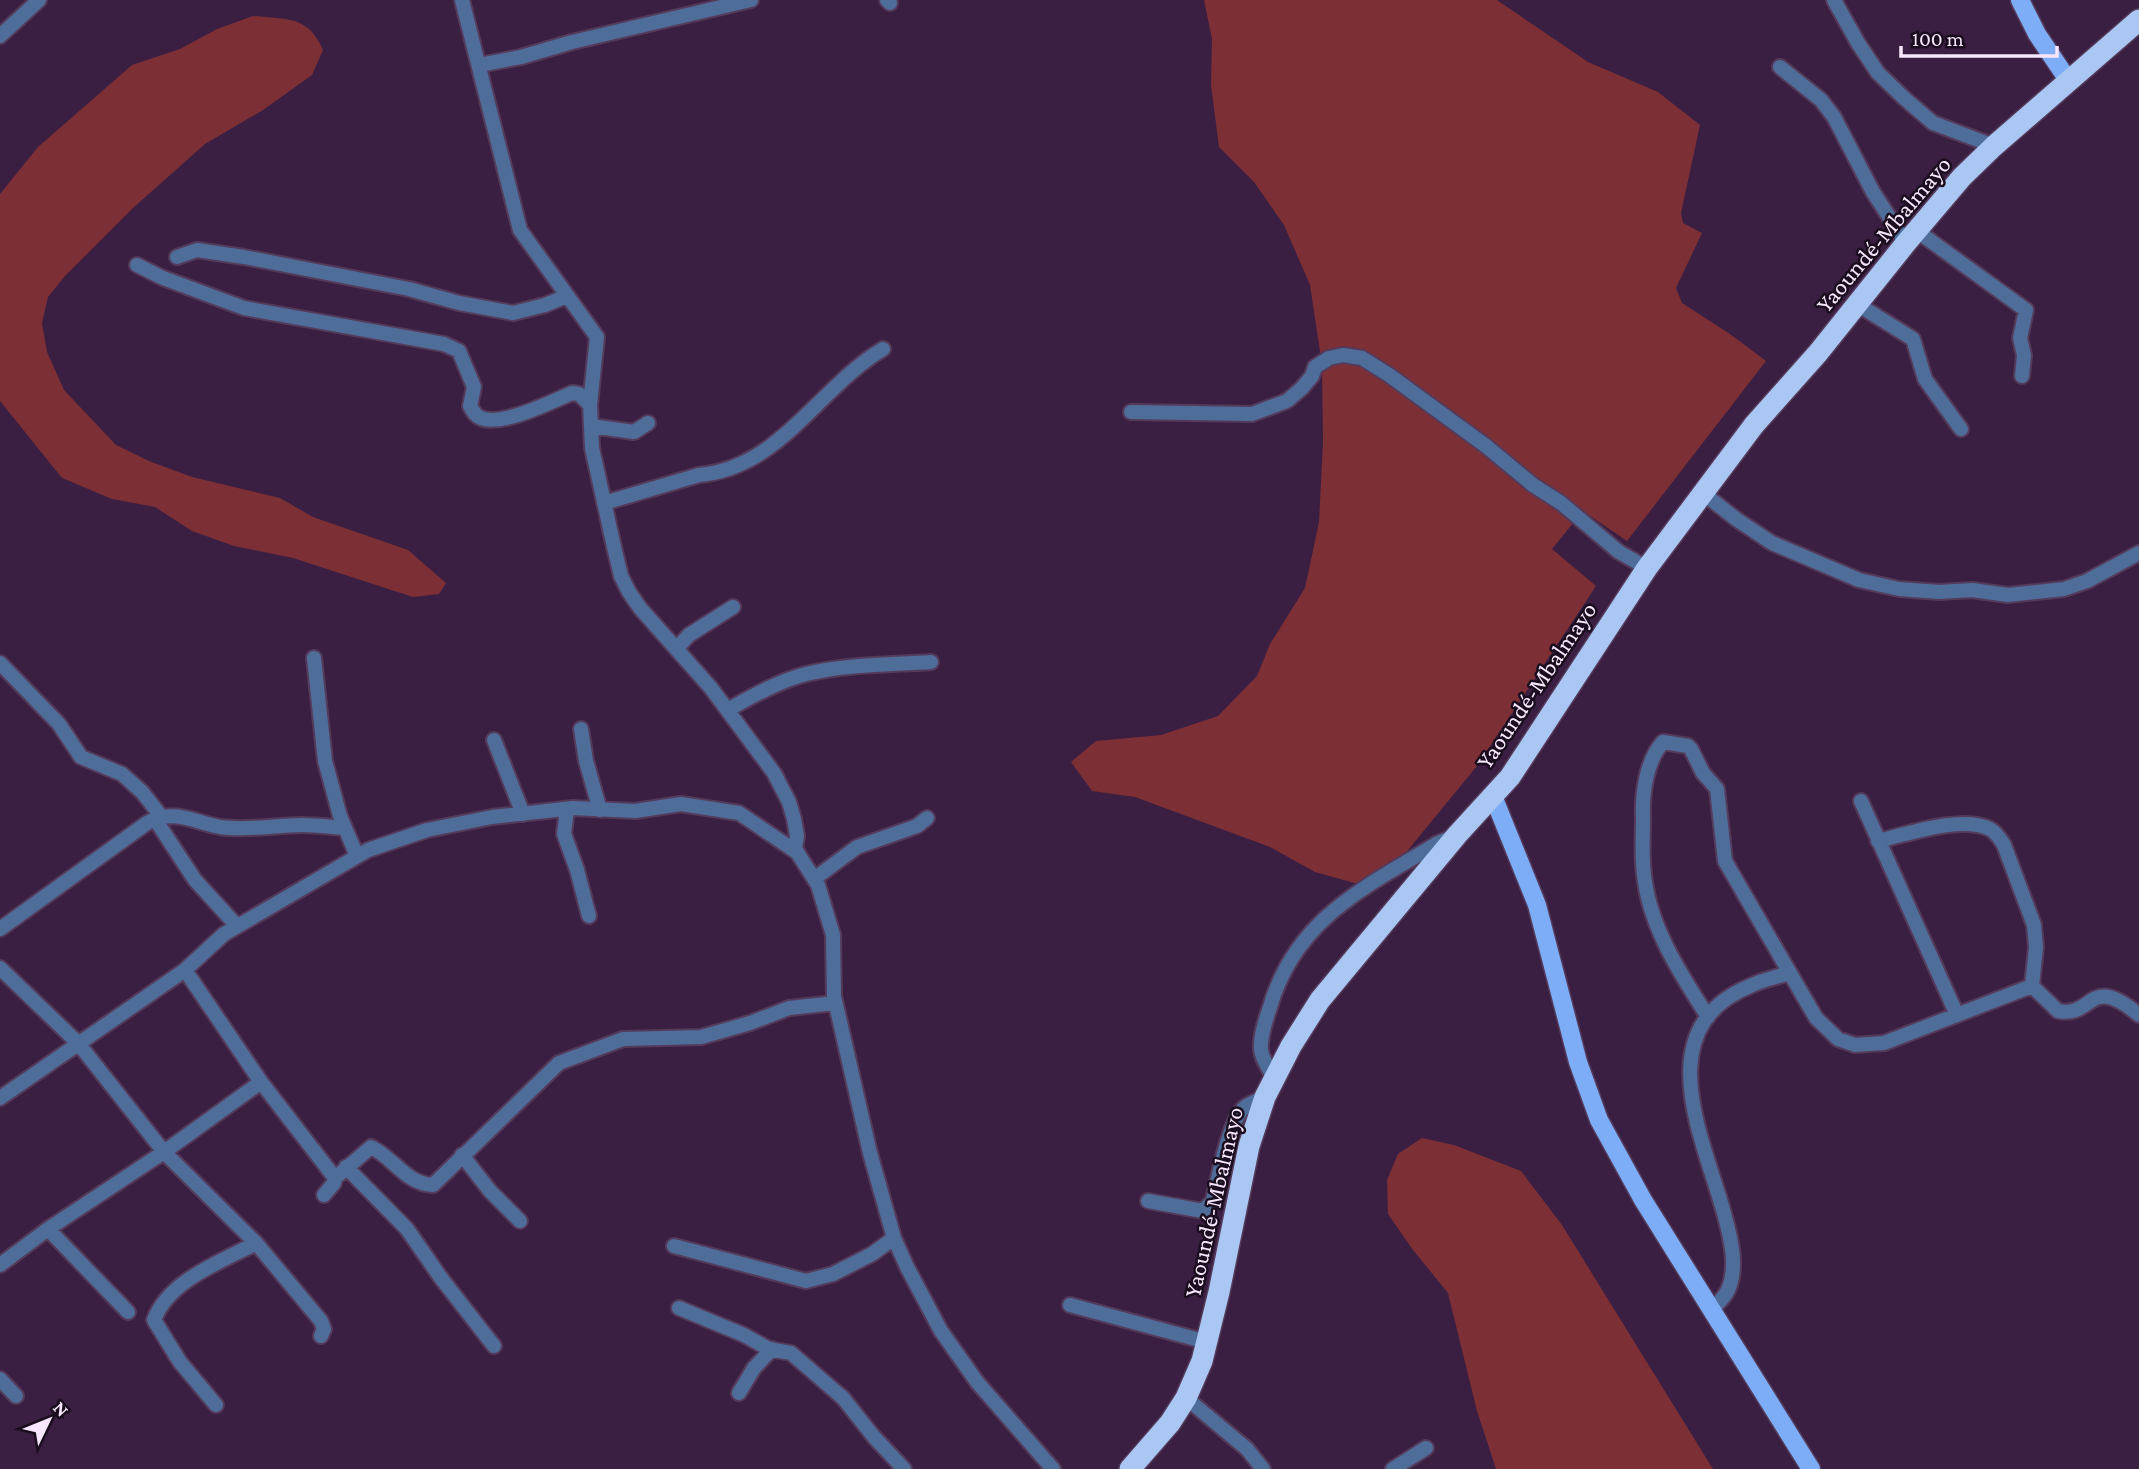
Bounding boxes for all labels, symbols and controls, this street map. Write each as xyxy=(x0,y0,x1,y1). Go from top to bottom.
scale bar xyxy=(1901,14,2057,58)
text: 100 m xyxy=(1912,27,1964,51)
street label: Yaoundé-Mbalmayo xyxy=(1810,151,1956,317)
street label: Yaoundé-Mbalmayo xyxy=(1470,597,1602,773)
street label: Yaoundé-Mbalmayo xyxy=(1178,1104,1248,1300)
north arrow xyxy=(14,1385,84,1455)
text: N xyxy=(49,1397,73,1421)

